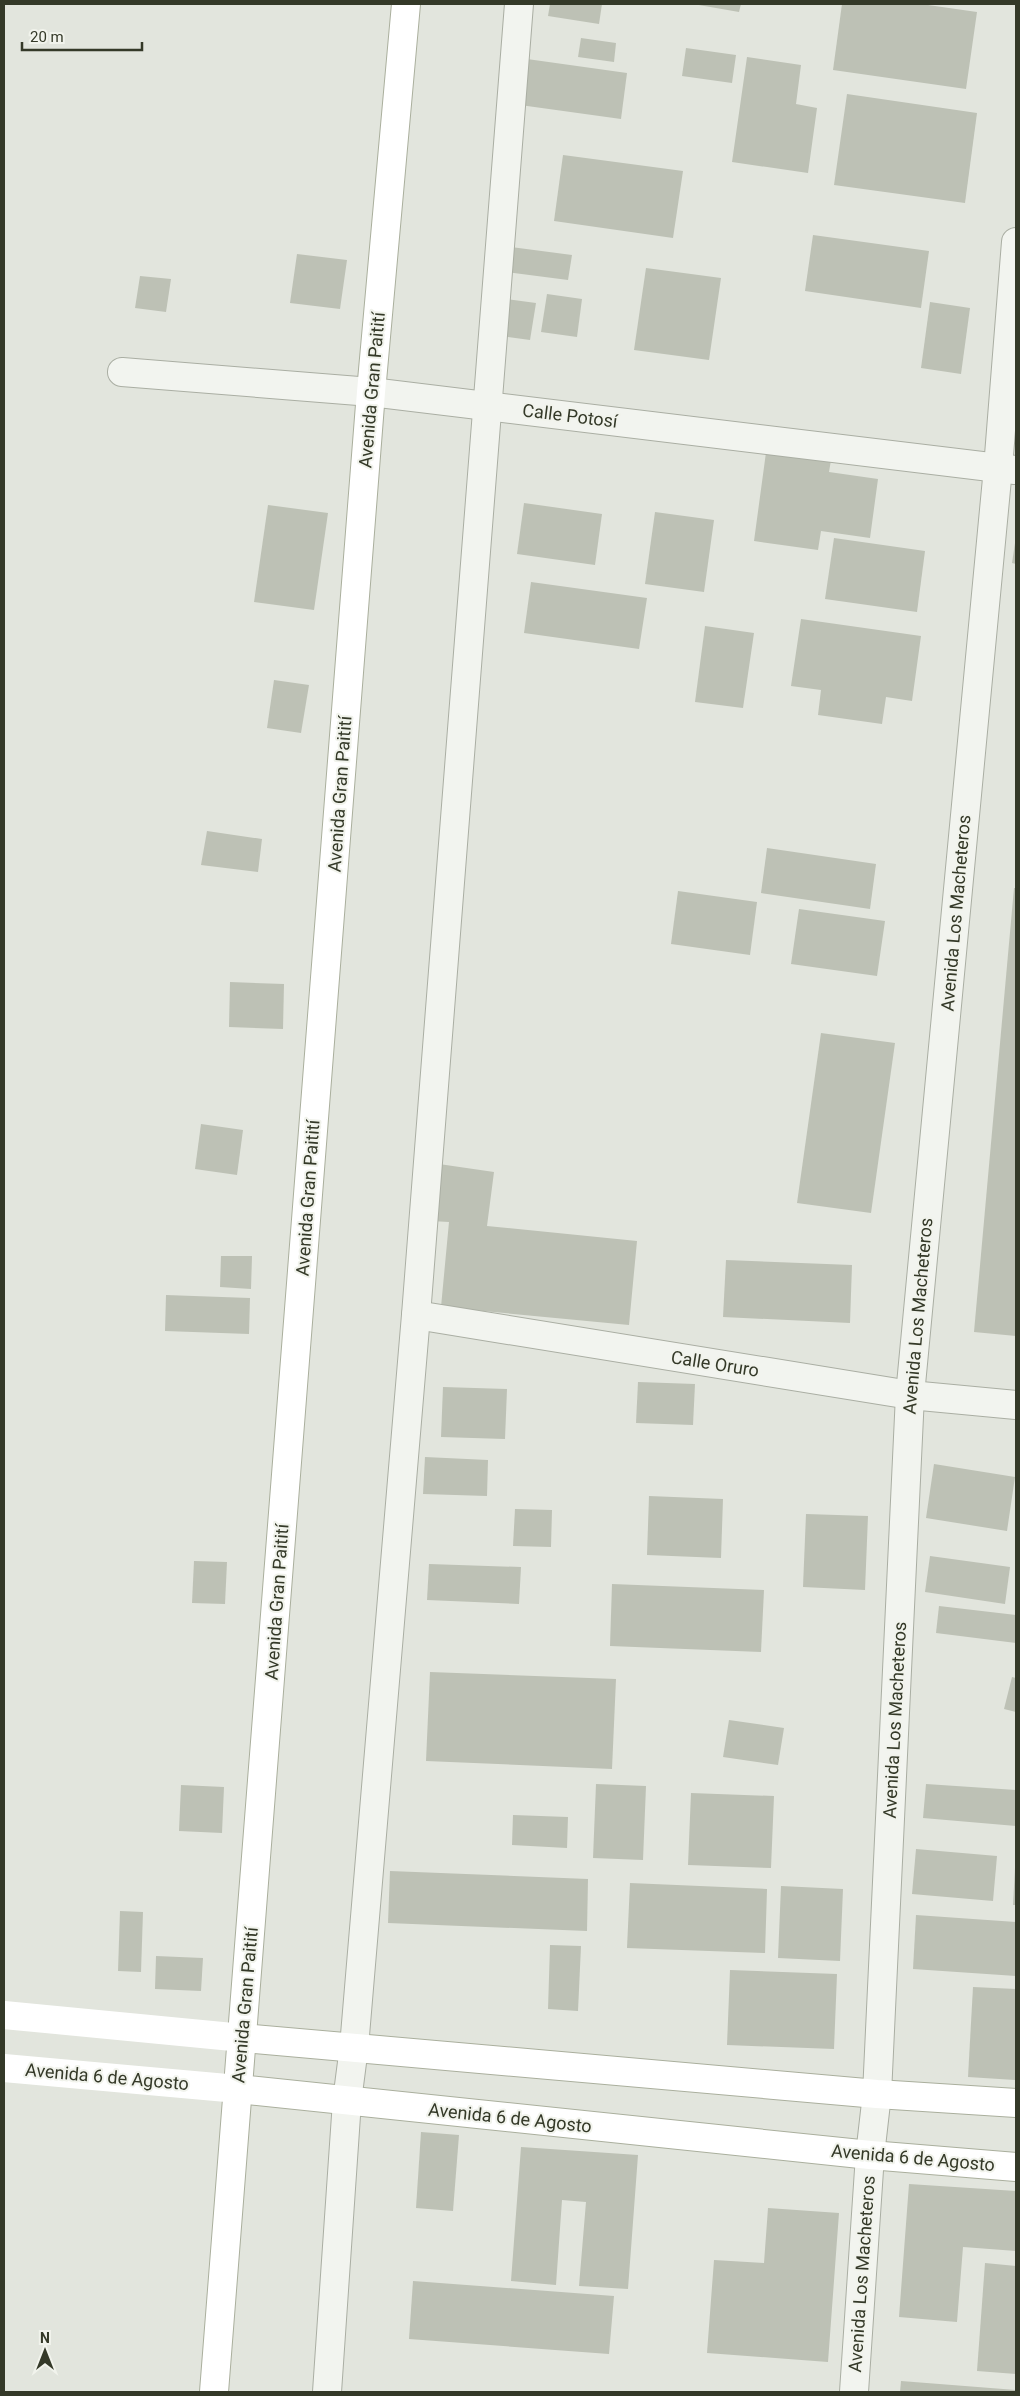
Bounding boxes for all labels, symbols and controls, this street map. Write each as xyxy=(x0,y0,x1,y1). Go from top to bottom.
scale bar xyxy=(22,20,142,52)
text: 20 m xyxy=(30,28,64,46)
street label: Avenida Gran Paitití xyxy=(354,311,389,469)
street label: Calle Potosí xyxy=(521,399,619,432)
street label: Avenida Gran Paitití xyxy=(324,715,355,873)
street label: Avenida Los Macheteros xyxy=(936,814,975,1012)
street label: Avenida Gran Paitití xyxy=(292,1119,323,1277)
street label: Avenida Los Macheteros xyxy=(898,1217,937,1415)
street label: Calle Oruro xyxy=(670,1346,761,1381)
street label: Avenida Gran Paitití xyxy=(261,1523,292,1681)
street label: Avenida Los Macheteros xyxy=(879,1621,910,1819)
street label: Avenida Gran Paitití xyxy=(227,1926,262,2084)
street label: Avenida 6 de Agosto xyxy=(24,2059,190,2094)
street label: Avenida 6 de Agosto xyxy=(427,2098,593,2137)
street label: Avenida 6 de Agosto xyxy=(830,2140,996,2175)
street label: Avenida Los Macheteros xyxy=(844,2175,879,2373)
north arrow xyxy=(20,2326,70,2376)
text: N xyxy=(40,2330,50,2346)

